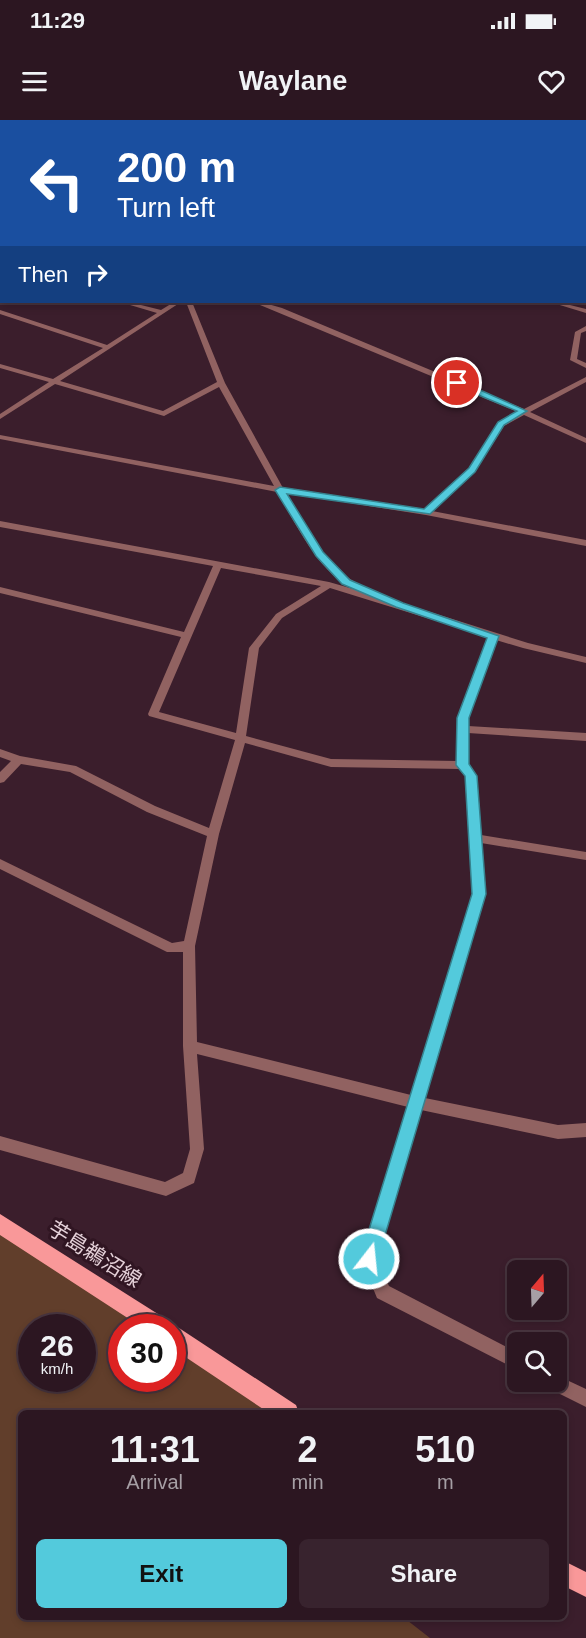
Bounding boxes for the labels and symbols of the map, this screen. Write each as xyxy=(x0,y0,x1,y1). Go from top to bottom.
pin xyxy=(431,357,482,408)
street label: 芋島鵜沼線 xyxy=(44,1216,146,1292)
position arrow xyxy=(337,1227,401,1291)
north arrow xyxy=(507,1260,567,1320)
speed limit sign: 30 xyxy=(108,1314,186,1392)

